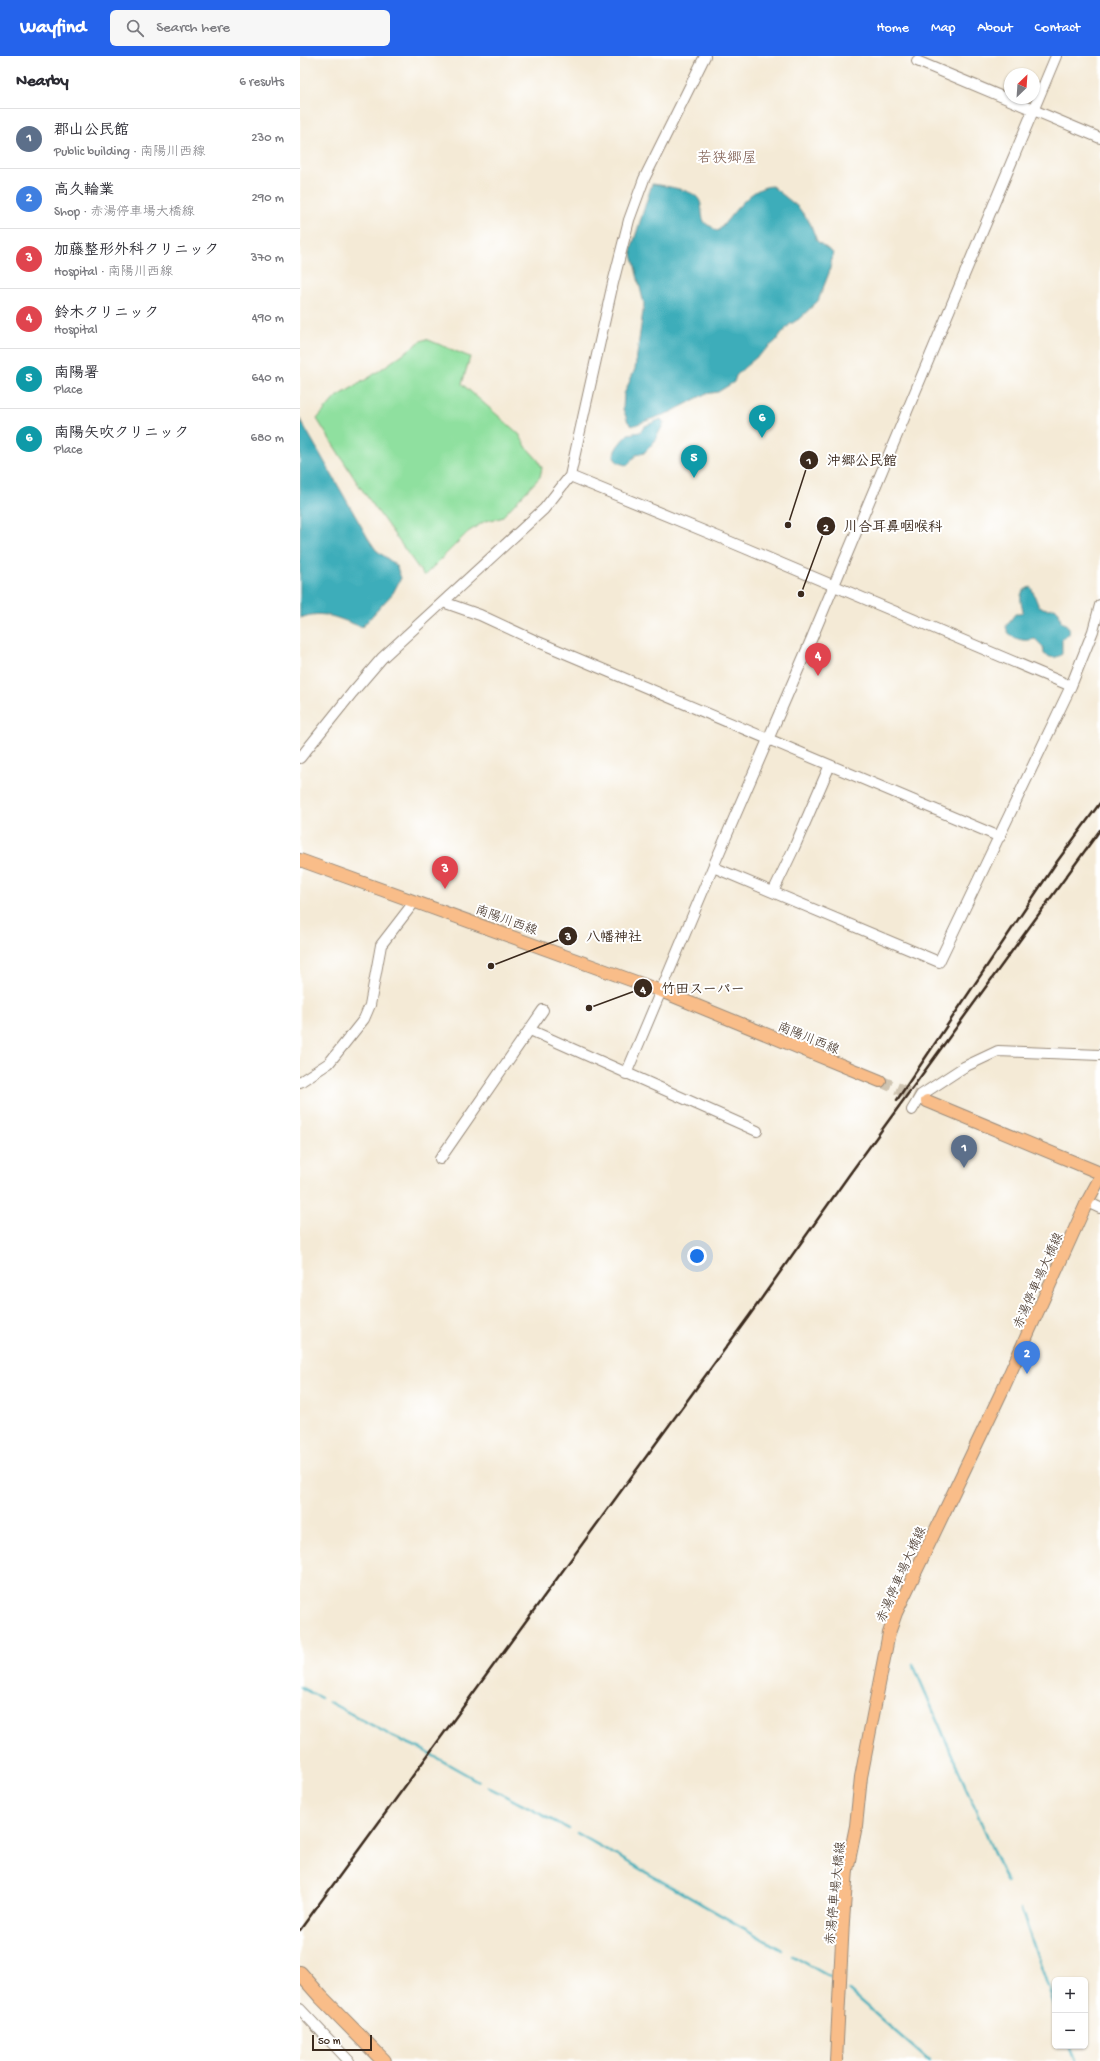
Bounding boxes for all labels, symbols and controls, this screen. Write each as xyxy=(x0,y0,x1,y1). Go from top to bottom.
search box xyxy=(110,10,390,46)
text: Wayfind xyxy=(20,17,86,40)
icon: search xyxy=(124,17,146,39)
text: Search here xyxy=(156,19,230,37)
text: Home xyxy=(877,20,909,37)
text: Map xyxy=(931,20,955,37)
text: About xyxy=(977,20,1013,37)
text: Contact xyxy=(1035,20,1080,37)
north arrow xyxy=(1004,68,1040,104)
text: Nearby xyxy=(16,72,69,92)
text: 6 results xyxy=(239,75,284,90)
text: 郡山公民館 xyxy=(54,122,129,140)
text: 1 xyxy=(26,131,32,146)
text: 230 m xyxy=(251,131,284,146)
text: Public building · 南陽川西線 xyxy=(54,145,205,160)
district label: 若狭郷屋 xyxy=(697,149,757,168)
text: 高久輪業 xyxy=(54,182,114,200)
text: 2 xyxy=(26,191,32,206)
text: 290 m xyxy=(251,191,284,206)
text: Shop · 赤湯停車場大橋線 xyxy=(54,205,194,220)
text: 加藤整形外科クリニック xyxy=(54,242,219,260)
text: 3 xyxy=(26,251,32,266)
text: 370 m xyxy=(251,251,284,266)
text: Hospital · 南陽川西線 xyxy=(54,265,173,280)
text: 鈴木クリニック xyxy=(54,305,159,323)
text: 4 xyxy=(26,311,32,326)
text: 490 m xyxy=(252,311,284,326)
text: Hospital xyxy=(54,323,98,338)
text: 南陽署 xyxy=(54,365,99,383)
text: 5 xyxy=(26,371,32,386)
text: 640 m xyxy=(252,371,284,386)
text: Place xyxy=(54,383,82,398)
pin: 6 xyxy=(749,405,775,438)
text: 南陽矢吹クリニック xyxy=(54,425,189,443)
text: 6 xyxy=(26,431,32,446)
text: 680 m xyxy=(251,431,284,446)
text: Place xyxy=(54,443,82,458)
pin: 5 xyxy=(681,445,707,478)
callout: 沖郷公民館 xyxy=(799,447,905,473)
text: 沖郷公民館 xyxy=(827,453,897,471)
text: 1 xyxy=(806,455,812,469)
callout: 川合耳鼻咽喉科 xyxy=(816,513,950,539)
text: 川合耳鼻咽喉科 xyxy=(844,519,943,537)
text: 2 xyxy=(823,522,829,536)
pin: 4 xyxy=(805,643,831,676)
pin: 3 xyxy=(432,856,458,889)
street label: 南陽川西線 xyxy=(473,902,541,940)
callout: 八幡神社 xyxy=(558,923,650,949)
text: 八幡神社 xyxy=(586,929,642,947)
text: 3 xyxy=(564,931,571,945)
callout: 竹田スーパー xyxy=(633,975,752,1001)
text: 竹田スーパー xyxy=(661,982,745,999)
text: 4 xyxy=(639,984,646,998)
street label: 南陽川西線 xyxy=(775,1019,842,1059)
pin: 1 xyxy=(951,1135,977,1168)
street label: 赤湯停車場大橋線 xyxy=(1010,1229,1068,1332)
your location xyxy=(687,1246,707,1266)
pin: 2 xyxy=(1014,1341,1040,1374)
street label: 赤湯停車場大橋線 xyxy=(873,1523,931,1626)
street label: 赤湯停車場大橋線 xyxy=(823,1840,849,1946)
map controls xyxy=(1052,1977,1088,2049)
button: + xyxy=(1052,1977,1088,2013)
button: − xyxy=(1052,2013,1088,2049)
scale bar xyxy=(312,2033,372,2052)
text: 50 m xyxy=(318,2036,340,2048)

